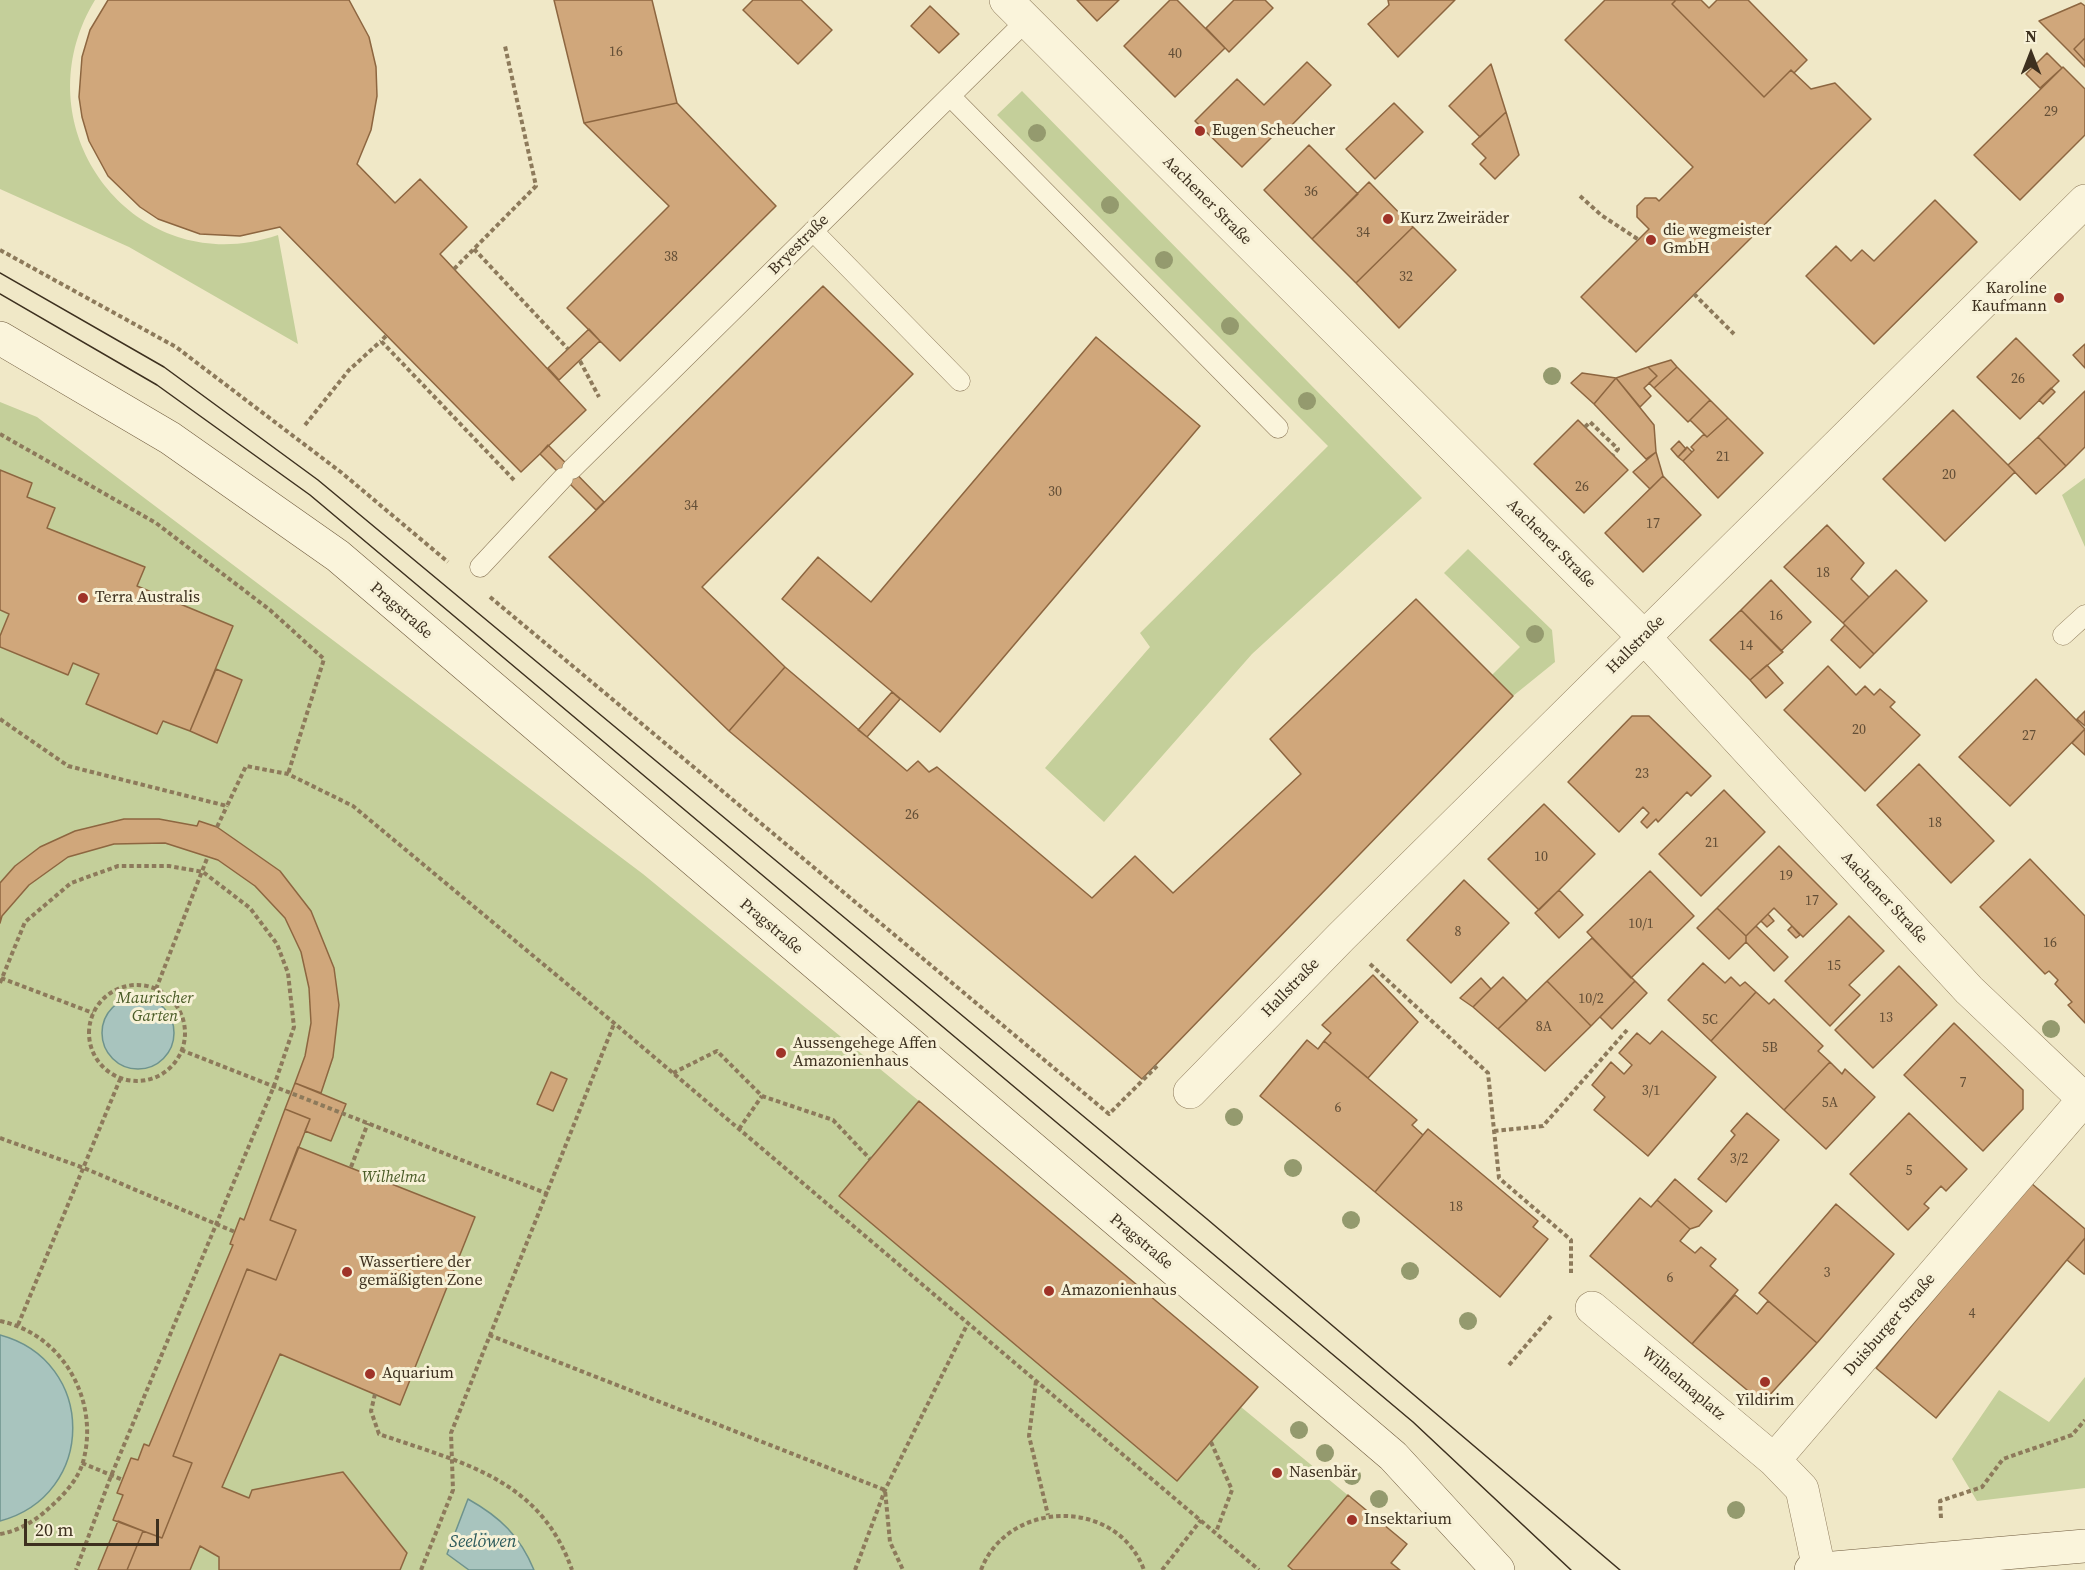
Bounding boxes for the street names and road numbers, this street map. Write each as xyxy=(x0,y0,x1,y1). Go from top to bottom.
street label: Aachener Straße xyxy=(1158,152,1256,250)
street label: Bryestraße xyxy=(765,211,833,279)
street label: Aachener Straße xyxy=(1502,495,1600,593)
street label: Pragstraße xyxy=(366,579,436,643)
street label: Hallstraße xyxy=(1603,612,1669,678)
street label: Aachener Straße xyxy=(1837,848,1931,948)
street label: Pragstraße xyxy=(735,895,807,959)
street label: Hallstraße xyxy=(1258,955,1324,1021)
street label: Pragstraße xyxy=(1105,1210,1177,1274)
street label: Duisburger Straße xyxy=(1840,1270,1940,1380)
street label: Wilhelmaplatz xyxy=(1637,1343,1729,1425)

